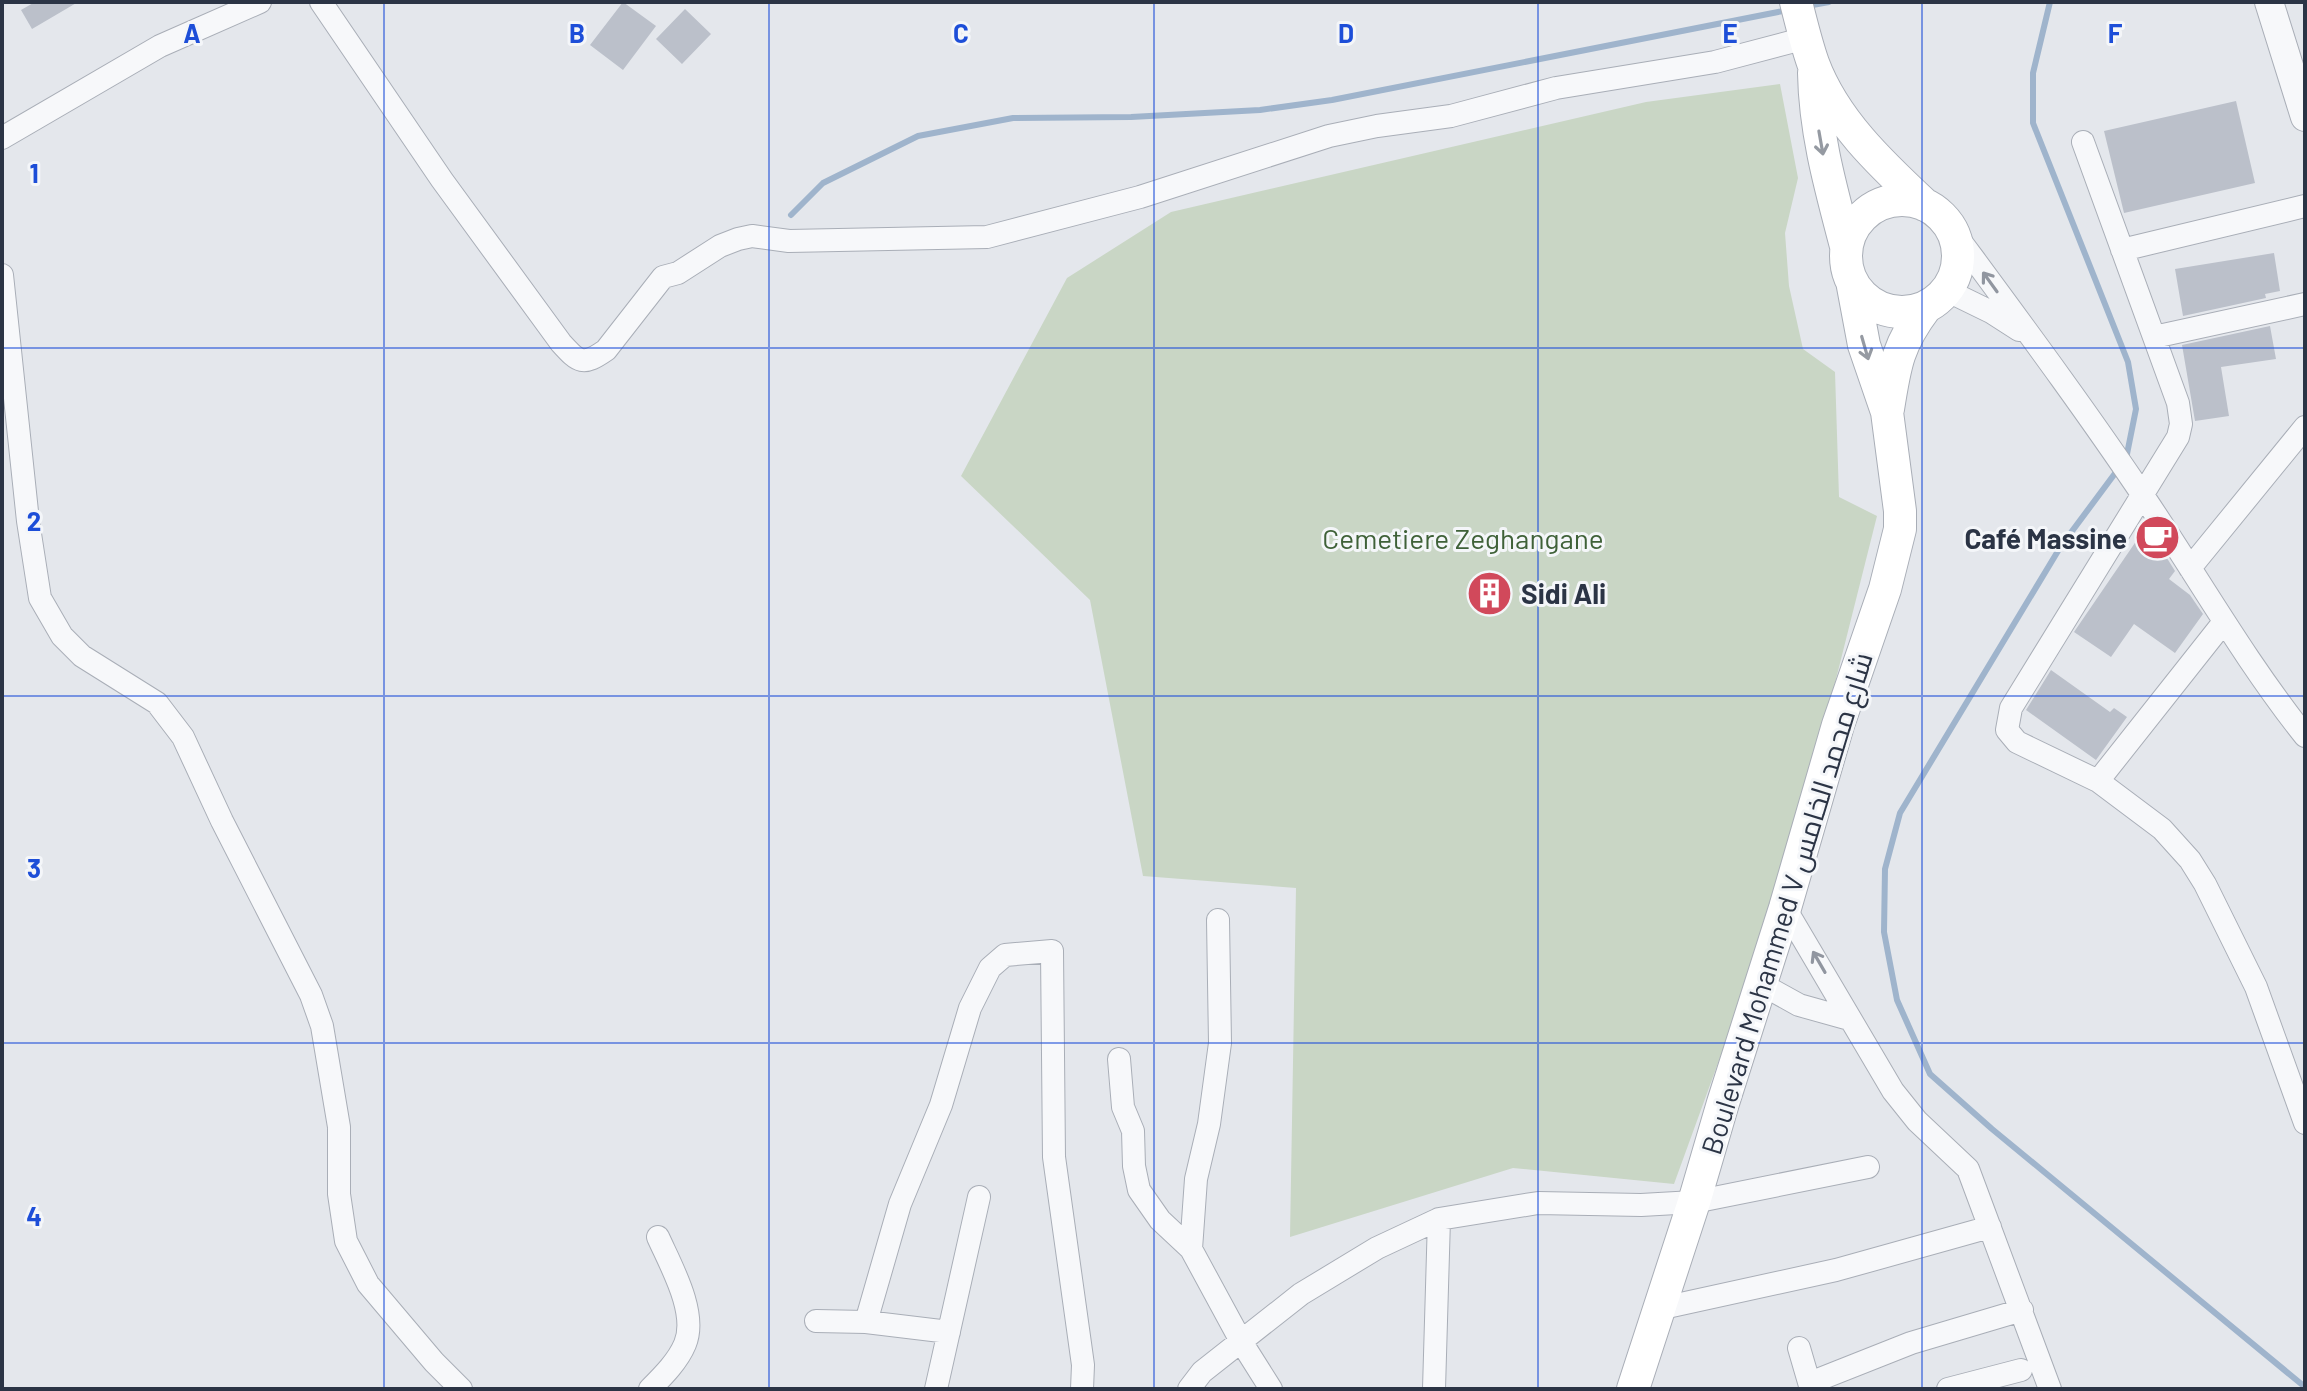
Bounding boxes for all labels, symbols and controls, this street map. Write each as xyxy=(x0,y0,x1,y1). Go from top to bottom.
text: A xyxy=(183,17,201,48)
text: B xyxy=(569,17,585,48)
text: C xyxy=(953,17,969,48)
text: D xyxy=(1338,17,1354,48)
text: E xyxy=(1722,17,1738,48)
text: F xyxy=(2108,17,2123,48)
one-way arrow xyxy=(1815,129,1830,155)
text: 1 xyxy=(29,157,39,188)
one-way arrow xyxy=(1982,272,1999,293)
one-way arrow xyxy=(1859,334,1874,360)
text: 2 xyxy=(27,505,41,536)
cafe icon: Café Massine xyxy=(2134,514,2182,562)
park label: Cemetiere Zeghangane xyxy=(1322,521,1604,555)
place label: Café Massine xyxy=(1964,521,2127,555)
building icon: Sidi Ali xyxy=(1466,569,1514,617)
place label: Sidi Ali xyxy=(1521,576,1606,610)
street label: Boulevard Mohammed V شارع محمد الخامس xyxy=(1693,648,1882,1159)
text: 3 xyxy=(27,852,41,883)
one-way arrow xyxy=(1811,951,1826,975)
text: 4 xyxy=(26,1200,42,1231)

